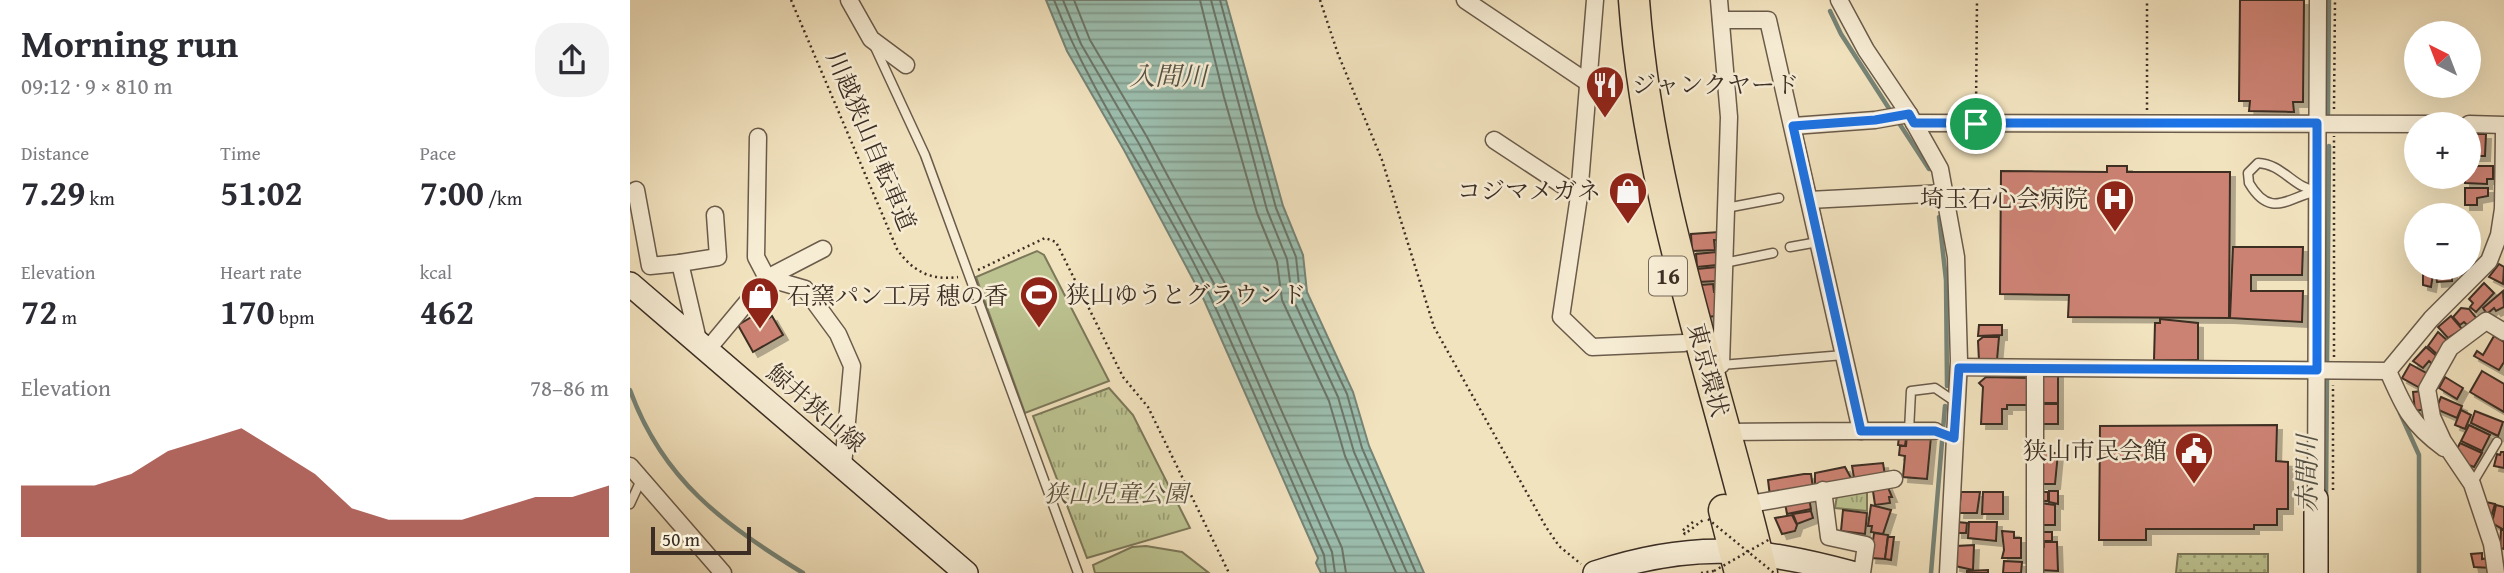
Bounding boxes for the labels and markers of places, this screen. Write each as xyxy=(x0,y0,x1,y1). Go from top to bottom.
restaurant icon: ジャンクヤード xyxy=(1584,64,1626,119)
place label: ジャンクヤード xyxy=(1632,67,1799,102)
pin xyxy=(1946,94,2006,154)
shop icon: コジマメガネ xyxy=(1607,170,1649,225)
place label: コジマメガネ xyxy=(1457,173,1601,208)
hospital icon: 埼玉石心会病院 xyxy=(2094,178,2136,233)
place label: 埼玉石心会病院 xyxy=(1920,181,2088,216)
sports icon: 狭山ゆうとグラウンド xyxy=(1018,274,1060,329)
shop icon: 石窯パン工房 穂の香 xyxy=(739,275,781,330)
place label: 狭山ゆうとグラウンド xyxy=(1066,277,1306,312)
place label: 石窯パン工房 穂の香 xyxy=(787,278,1008,313)
public building icon: 狭山市民会館 xyxy=(2173,430,2215,485)
place label: 狭山市民会館 xyxy=(2023,433,2167,468)

